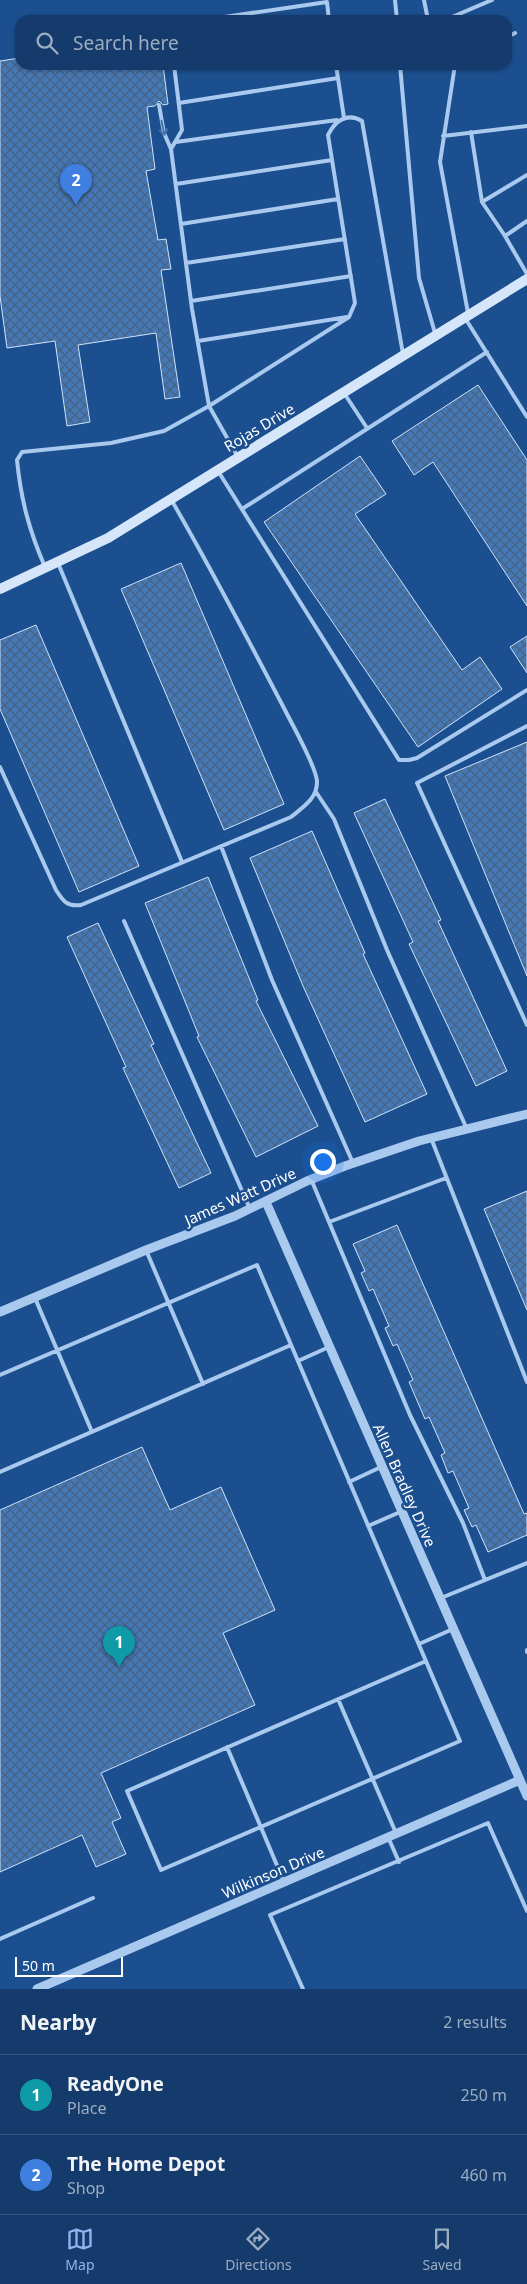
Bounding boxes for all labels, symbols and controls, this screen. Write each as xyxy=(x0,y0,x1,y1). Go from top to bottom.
search box xyxy=(15,15,512,70)
icon: search xyxy=(33,29,61,57)
text: Search here xyxy=(73,30,179,56)
one-way arrow xyxy=(159,120,168,136)
pin: 2 xyxy=(60,164,92,205)
street label: Rojas Drive xyxy=(220,398,298,456)
your location xyxy=(310,1149,336,1175)
street label: James Watt Drive xyxy=(179,1162,299,1230)
street label: Allen Bradley Drive xyxy=(369,1420,441,1550)
pin: 1 xyxy=(103,1626,135,1667)
street label: Wilkinson Drive xyxy=(219,1841,327,1903)
scale bar xyxy=(15,1954,122,1977)
text: 50 m xyxy=(22,1956,55,1975)
text: Nearby xyxy=(20,2008,96,2036)
text: 2 results xyxy=(443,2011,507,2033)
text: ReadyOne xyxy=(67,2071,164,2097)
text: 1 xyxy=(31,2084,41,2106)
text: 250 m xyxy=(460,2084,507,2106)
text: Place xyxy=(67,2097,107,2119)
text: The Home Depot xyxy=(67,2151,225,2177)
text: 2 xyxy=(31,2164,41,2186)
text: 460 m xyxy=(460,2164,507,2186)
text: Shop xyxy=(67,2177,105,2199)
tab: Map xyxy=(65,2225,95,2274)
tab: Directions xyxy=(225,2225,292,2274)
tab: Saved xyxy=(422,2225,462,2274)

